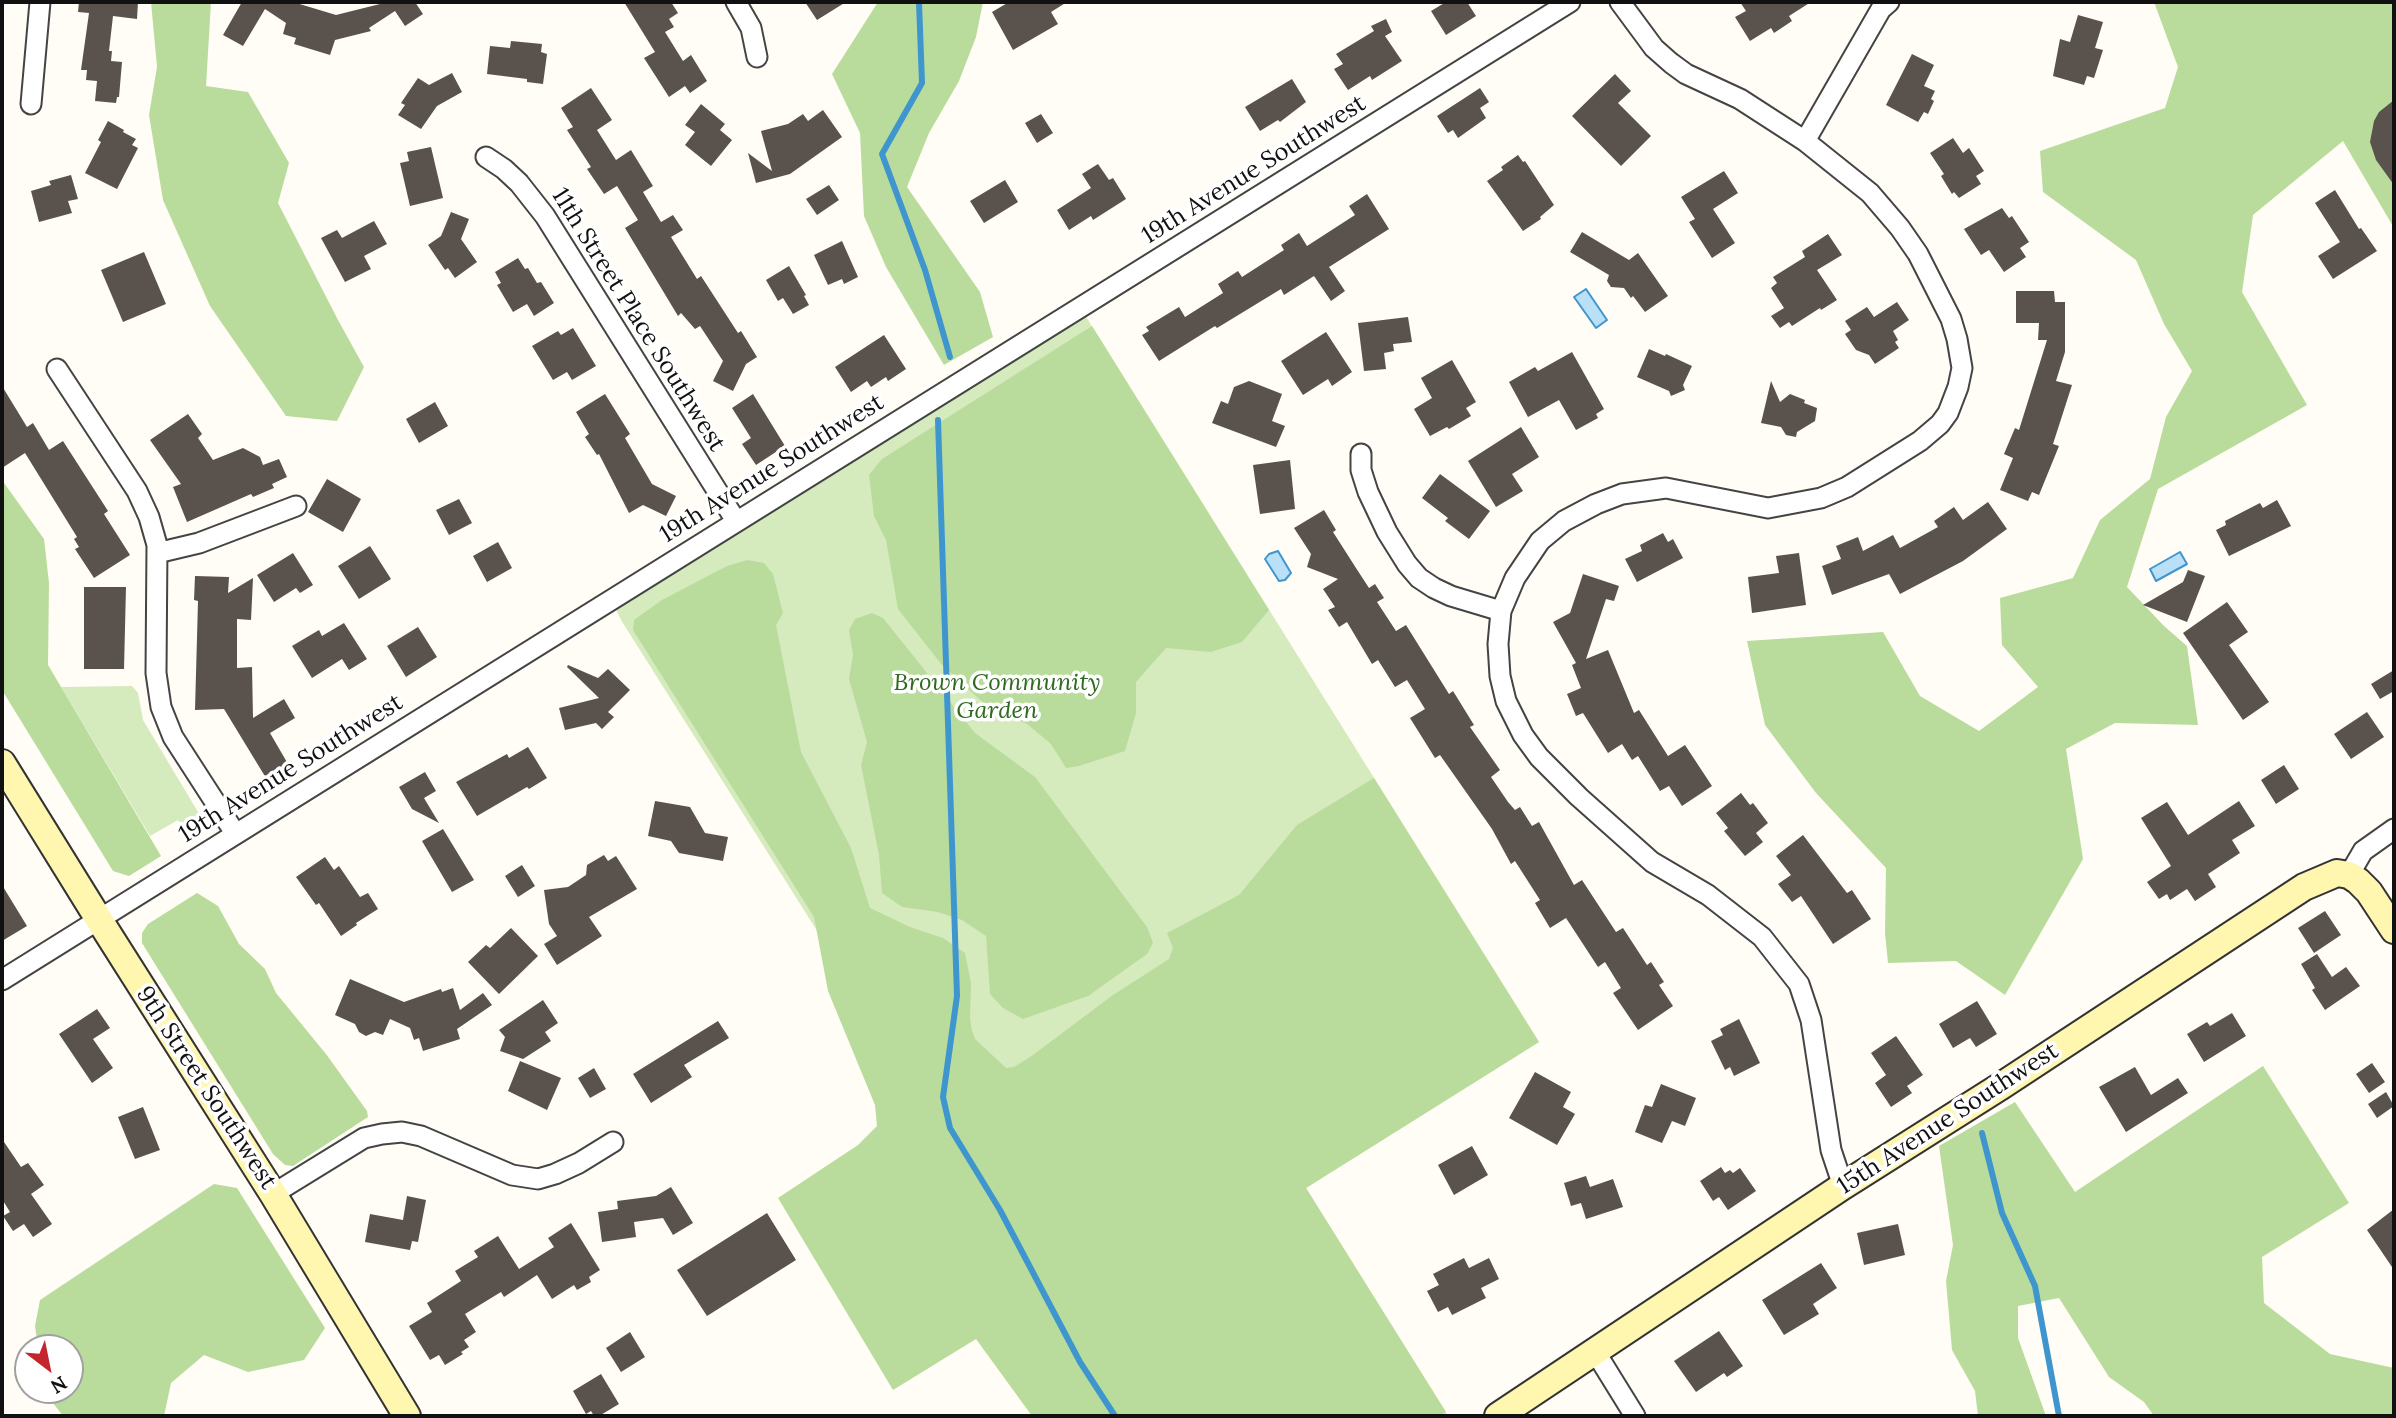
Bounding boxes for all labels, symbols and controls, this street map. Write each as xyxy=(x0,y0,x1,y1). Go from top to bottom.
street label: 19th Avenue Southwest xyxy=(1137,89,1371,251)
street label: 11th Street Place Southwest xyxy=(545,183,731,457)
street label: 19th Avenue Southwest xyxy=(655,388,889,550)
park label: Brown Community Garden xyxy=(893,669,1101,725)
street label: 19th Avenue Southwest xyxy=(174,688,408,850)
street label: 9th Street Southwest xyxy=(130,981,282,1195)
street label: 15th Avenue Southwest xyxy=(1832,1037,2064,1201)
north arrow xyxy=(14,1334,84,1404)
text: N xyxy=(46,1371,72,1399)

